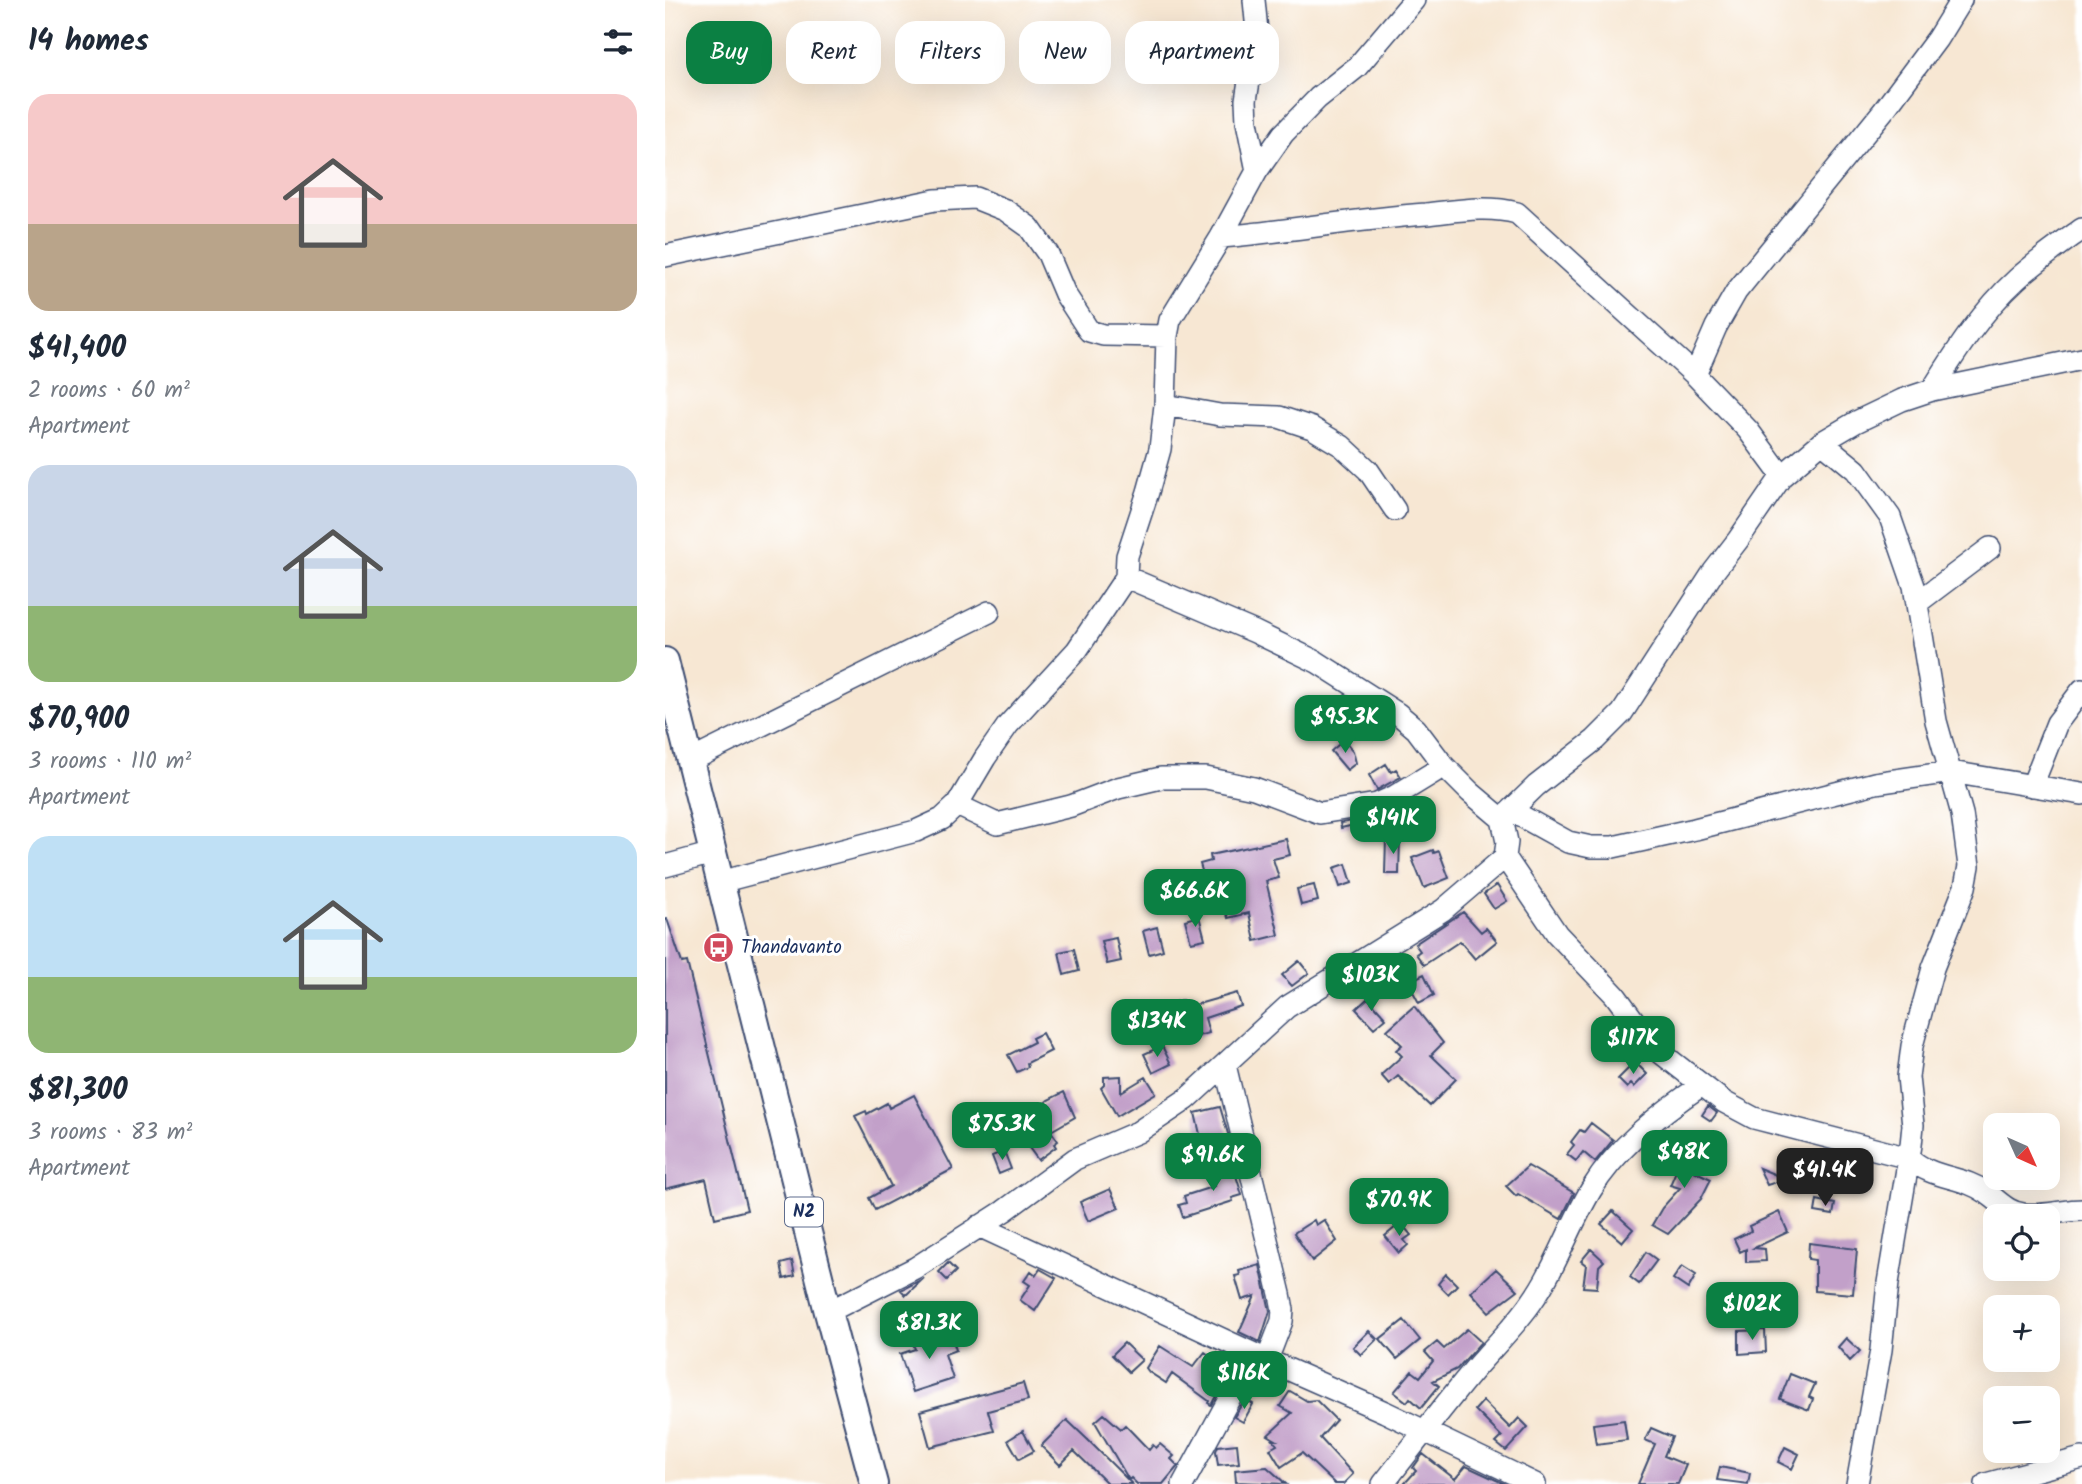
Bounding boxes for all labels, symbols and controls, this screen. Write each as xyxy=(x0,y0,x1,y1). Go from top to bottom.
text: 14 homes xyxy=(28,18,149,66)
chip: Buy xyxy=(686,21,772,84)
chip: Rent xyxy=(786,21,881,84)
chip: Filters xyxy=(895,21,1005,84)
chip: New xyxy=(1019,21,1111,84)
chip: Apartment xyxy=(1125,21,1279,84)
icon: filters xyxy=(599,23,637,61)
icon: home xyxy=(270,140,396,266)
text: $41,400 xyxy=(28,325,126,373)
text: 2 rooms · 60 m² xyxy=(28,373,190,409)
text: Apartment xyxy=(28,409,130,445)
icon: home xyxy=(270,511,396,637)
text: $70,900 xyxy=(28,696,129,744)
pin: $95.3K xyxy=(1288,696,1402,755)
text: $95.3K xyxy=(1311,700,1379,736)
text: 3 rooms · 110 m² xyxy=(28,744,191,780)
text: Apartment xyxy=(28,780,130,816)
pin: $141K xyxy=(1344,796,1442,856)
text: $141K xyxy=(1366,801,1420,837)
pin: $66.6K xyxy=(1138,870,1252,929)
text: $66.6K xyxy=(1160,874,1230,910)
icon: home xyxy=(270,882,396,1008)
bus stop icon: Thandavanto xyxy=(701,931,735,965)
place label: Thandavanto xyxy=(741,933,842,963)
pin: $103K xyxy=(1322,954,1420,1013)
text: $103K xyxy=(1342,958,1400,994)
pin: $134K xyxy=(1108,1000,1206,1059)
text: $134K xyxy=(1127,1004,1187,1040)
pin: $117K xyxy=(1584,1016,1682,1076)
text: $117K xyxy=(1607,1021,1659,1057)
text: $81,300 xyxy=(28,1067,128,1115)
pin: $75.3K xyxy=(945,1102,1059,1162)
text: $75.3K xyxy=(968,1107,1036,1143)
north arrow xyxy=(1983,1113,2060,1190)
map controls xyxy=(1983,1113,2060,1463)
text: 3 rooms · 83 m² xyxy=(28,1115,192,1151)
pin: $48K xyxy=(1643,1130,1725,1190)
pin: $91.6K xyxy=(1156,1134,1270,1193)
text: $48K xyxy=(1657,1135,1711,1171)
text: $91.6K xyxy=(1181,1138,1245,1174)
pin: $41.4K xyxy=(1768,1148,1882,1208)
text: Apartment xyxy=(28,1151,130,1187)
text: $41.4K xyxy=(1793,1153,1857,1189)
pin: $70.9K xyxy=(1342,1178,1456,1238)
text: $70.9K xyxy=(1365,1183,1433,1219)
road number: N2 xyxy=(785,1198,823,1226)
button: locate xyxy=(1983,1204,2060,1281)
pin: $102K xyxy=(1703,1282,1801,1342)
text: $102K xyxy=(1722,1287,1782,1323)
button: + xyxy=(1983,1295,2060,1372)
pin: $81.3K xyxy=(872,1302,986,1361)
text: $81.3K xyxy=(896,1306,962,1342)
pin: $116K xyxy=(1195,1352,1293,1411)
text: $116K xyxy=(1217,1356,1271,1392)
button: − xyxy=(1983,1386,2060,1463)

